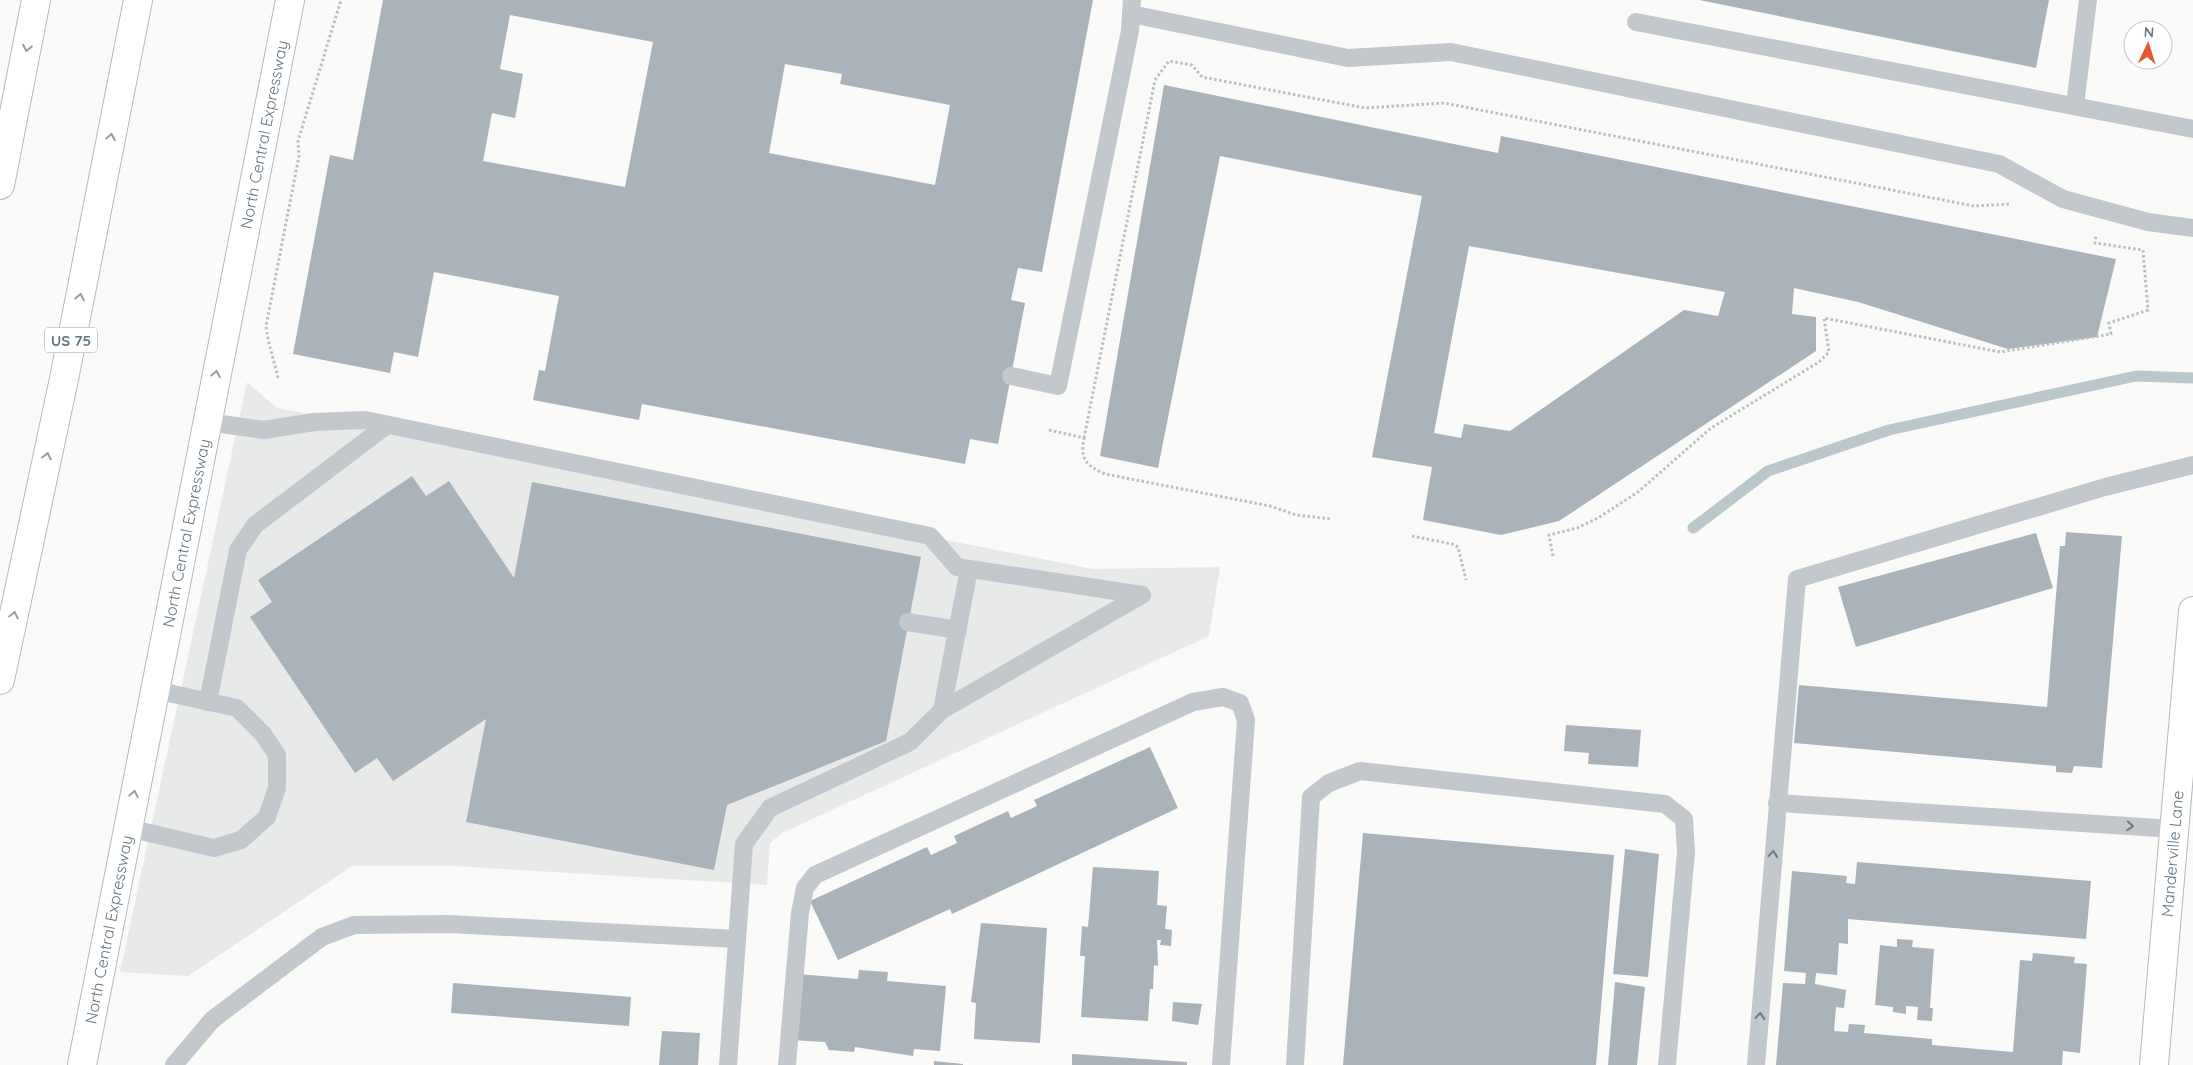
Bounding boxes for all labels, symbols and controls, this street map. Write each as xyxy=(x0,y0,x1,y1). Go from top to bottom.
north arrow xyxy=(2123,20,2173,70)
text: N xyxy=(2143,23,2155,41)
street label: North Central Expressway xyxy=(236,39,292,231)
one-way arrow xyxy=(22,43,33,52)
one-way arrow xyxy=(105,133,116,142)
one-way arrow xyxy=(74,293,84,301)
road number: US 75 xyxy=(45,328,97,352)
one-way arrow xyxy=(210,369,221,378)
street label: North Central Expressway xyxy=(158,437,214,629)
one-way arrow xyxy=(42,452,52,461)
one-way arrow xyxy=(8,611,19,620)
one-way arrow xyxy=(129,789,139,798)
street label: Manderville Lane xyxy=(2157,790,2188,918)
one-way arrow xyxy=(2126,821,2134,832)
street label: North Central Expressway xyxy=(80,834,137,1026)
one-way arrow xyxy=(1767,850,1778,858)
one-way arrow xyxy=(1754,1012,1765,1020)

